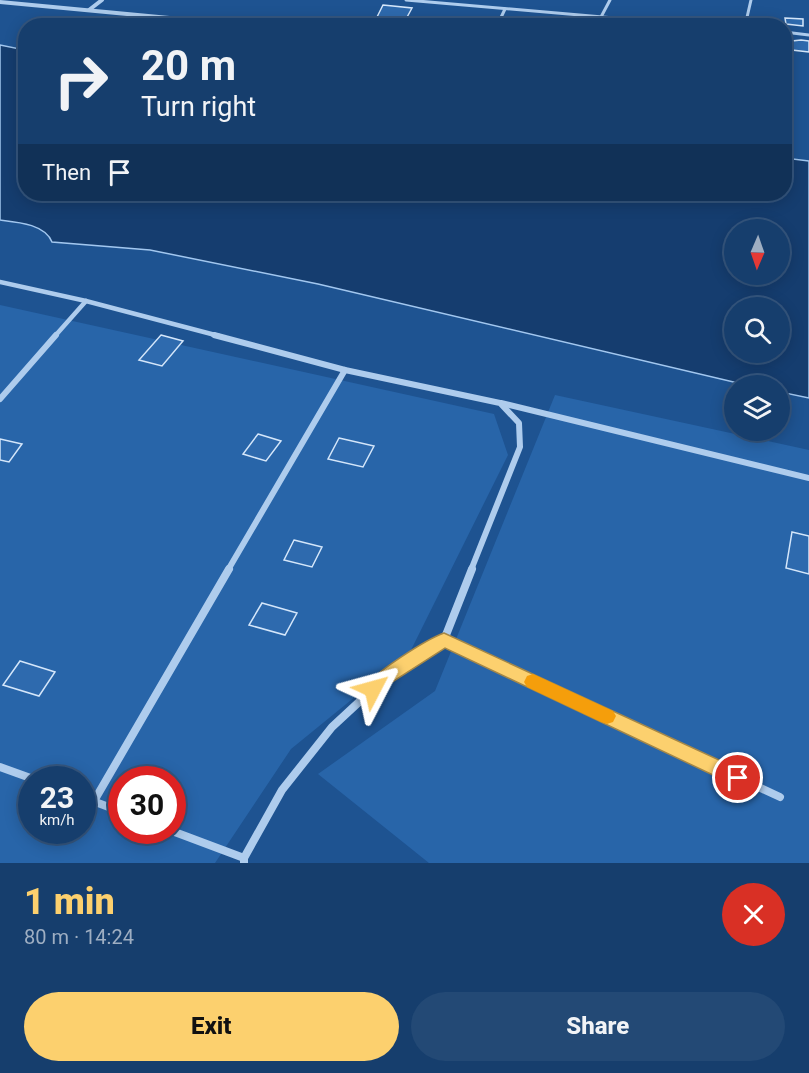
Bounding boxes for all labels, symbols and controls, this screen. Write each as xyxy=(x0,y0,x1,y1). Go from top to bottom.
text: 20 m xyxy=(141,41,236,90)
icon: right xyxy=(42,42,120,120)
text: Turn right xyxy=(141,91,256,123)
icon: arrive xyxy=(103,156,136,189)
text: Then xyxy=(42,160,91,185)
north arrow xyxy=(724,219,790,285)
map controls xyxy=(724,219,790,441)
button: search xyxy=(724,297,790,363)
button: layers xyxy=(724,375,790,441)
position arrow xyxy=(341,657,405,721)
pin xyxy=(712,752,763,803)
icon: arrive xyxy=(721,761,754,794)
speed limit sign: 30 xyxy=(108,766,186,844)
text: 23 xyxy=(40,780,74,815)
text: km/h xyxy=(39,811,75,829)
text: 1 min xyxy=(24,881,115,923)
button: close xyxy=(722,883,785,946)
text: 80 m · 14:24 xyxy=(24,925,134,949)
button: Exit xyxy=(24,992,399,1061)
button: Share xyxy=(411,992,785,1061)

